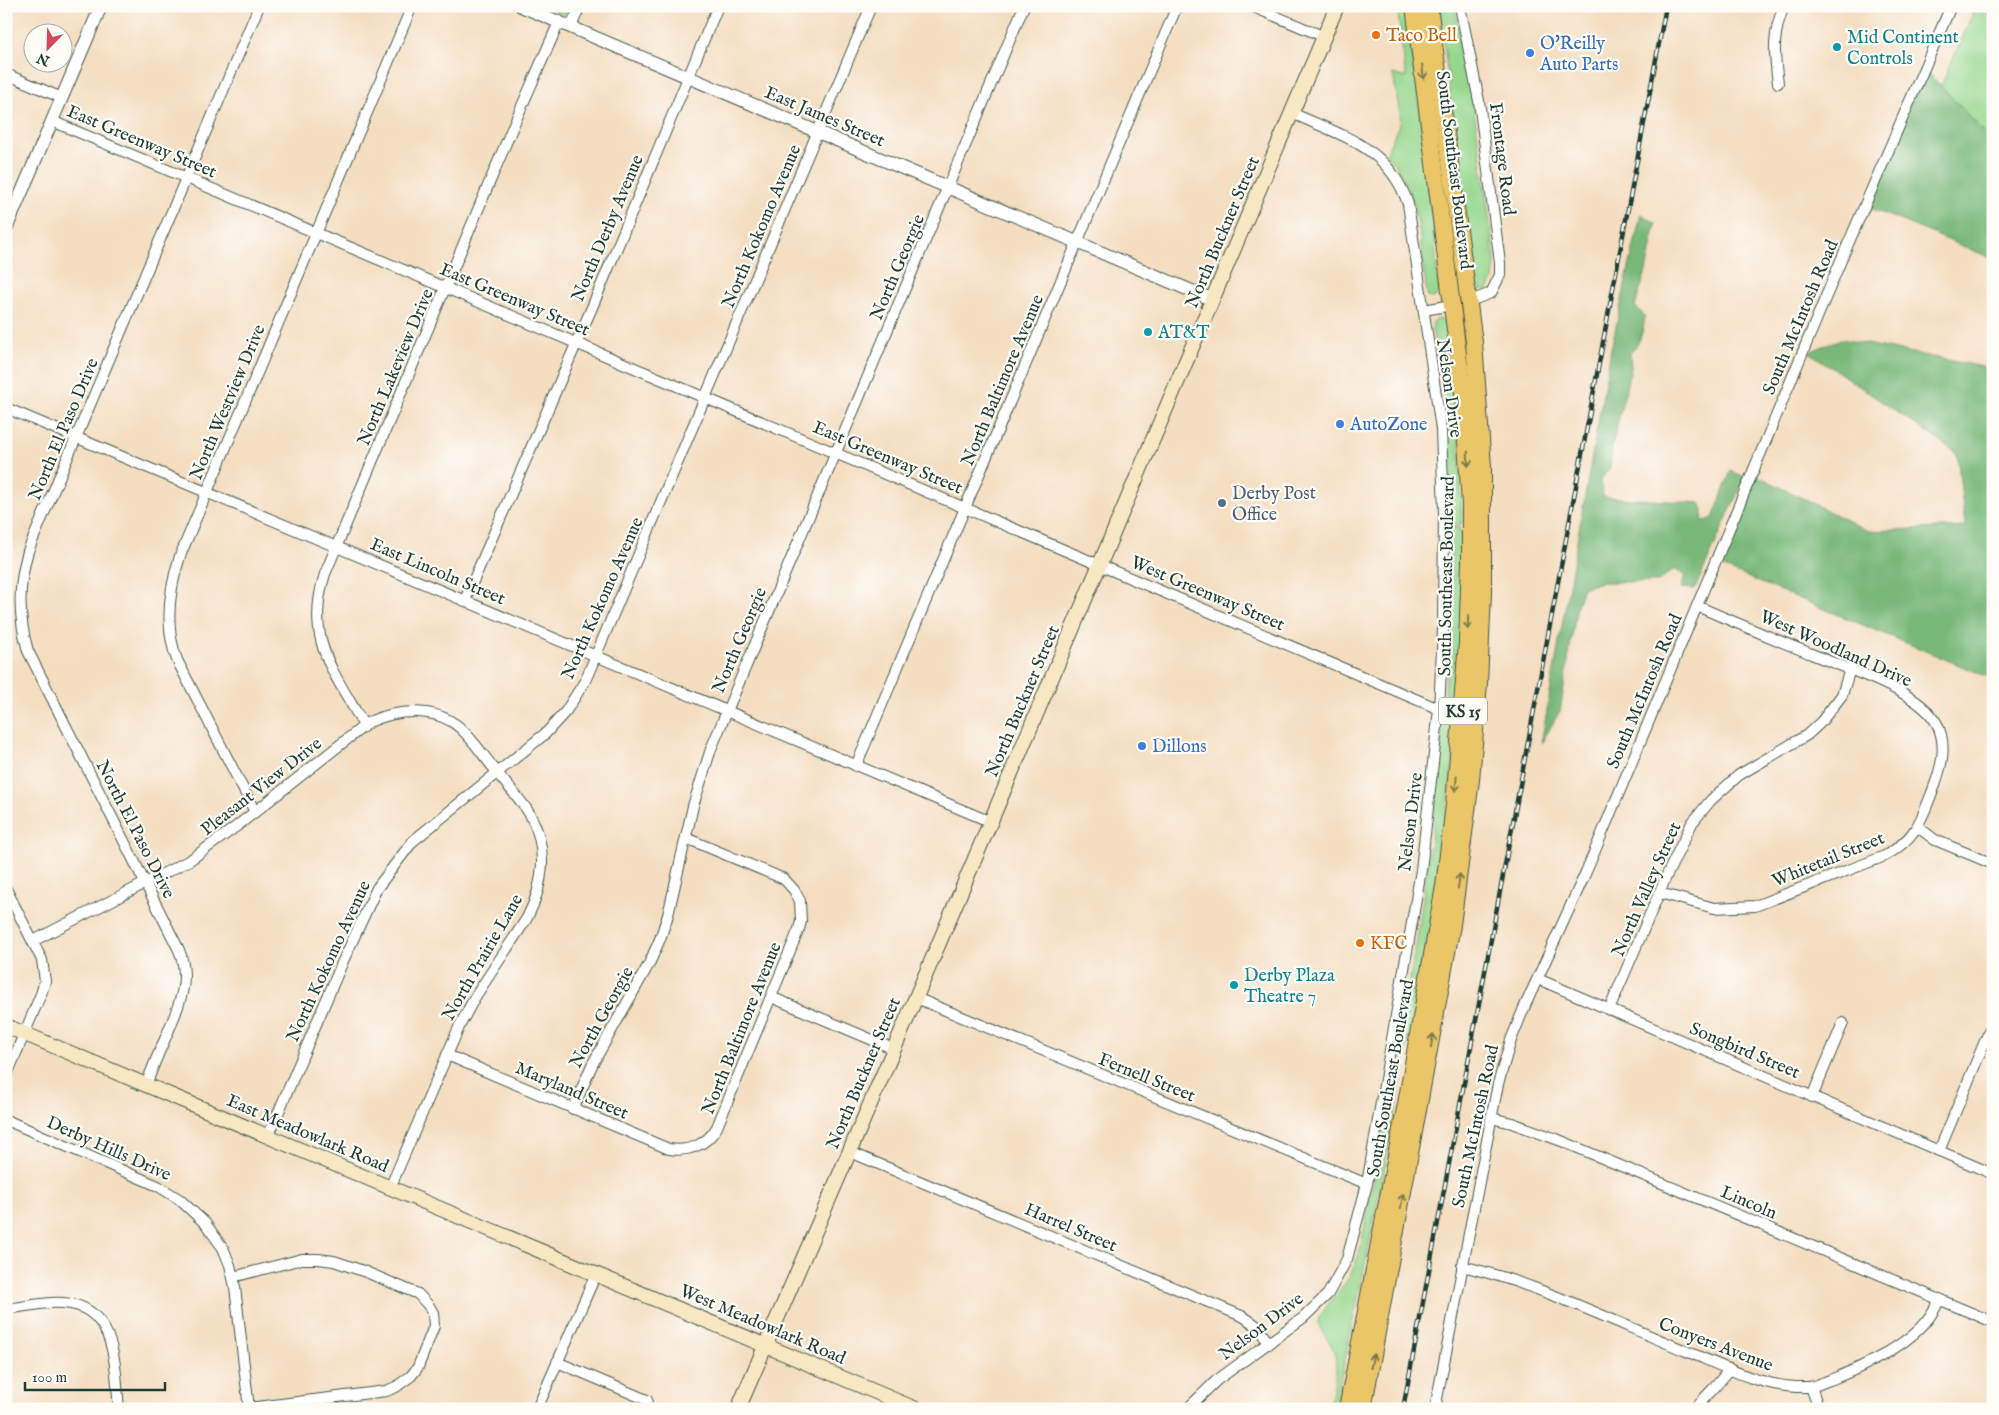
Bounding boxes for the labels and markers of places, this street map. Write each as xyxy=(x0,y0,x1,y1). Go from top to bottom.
place label: Taco Bell xyxy=(1386,25,1457,48)
place label: Mid Continent Controls xyxy=(1847,27,1959,71)
marker: Taco Bell xyxy=(1370,29,1382,41)
place label: O'Reilly Auto Parts xyxy=(1539,33,1618,77)
marker: Mid Continent Controls xyxy=(1831,41,1843,53)
marker: O'Reilly Auto Parts xyxy=(1524,47,1536,59)
place label: AT&T xyxy=(1157,322,1209,345)
marker: AT&T xyxy=(1142,326,1154,338)
place label: AutoZone xyxy=(1349,414,1427,437)
marker: AutoZone xyxy=(1334,418,1346,430)
place label: Derby Post Office xyxy=(1232,483,1316,527)
marker: Derby Post Office xyxy=(1216,497,1228,509)
place label: Dillons xyxy=(1152,736,1207,759)
marker: Dillons xyxy=(1136,740,1148,752)
place label: KFC xyxy=(1370,933,1407,956)
marker: KFC xyxy=(1354,937,1366,949)
place label: Derby Plaza Theatre 7 xyxy=(1244,965,1335,1009)
marker: Derby Plaza Theatre 7 xyxy=(1228,979,1240,991)

